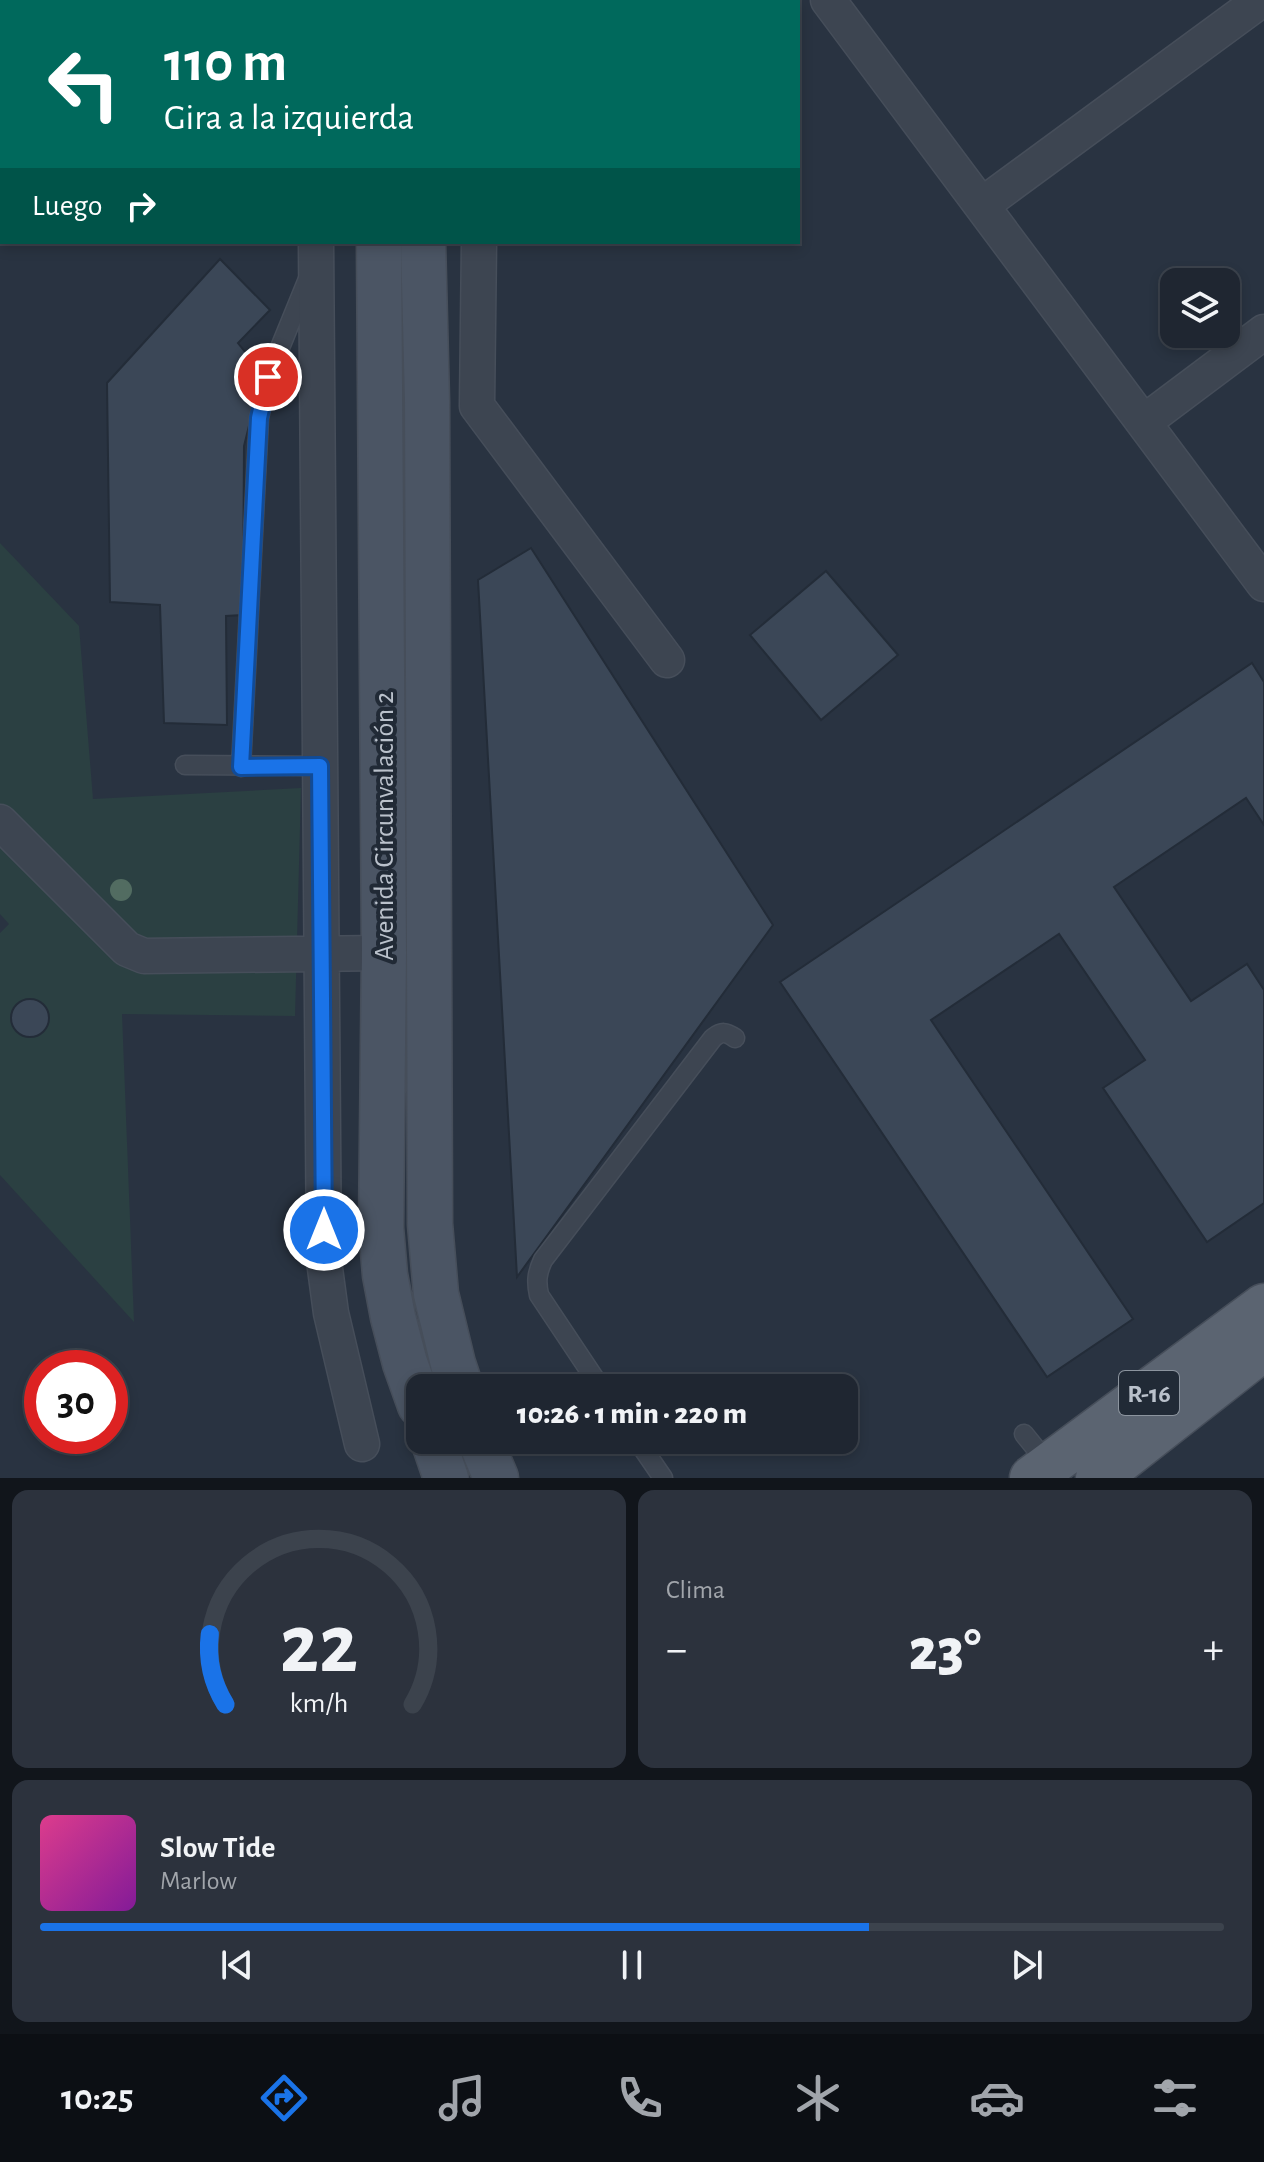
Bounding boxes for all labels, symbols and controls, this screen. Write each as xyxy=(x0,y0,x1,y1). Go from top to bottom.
icon: left xyxy=(32,32,136,136)
text: 110 m xyxy=(164,35,287,91)
text: Gira a la izquierda xyxy=(164,100,414,136)
icon: right xyxy=(119,184,163,228)
text: Luego xyxy=(32,191,103,221)
map controls xyxy=(1160,268,1240,348)
button: layers xyxy=(1160,268,1240,348)
pin xyxy=(234,343,302,411)
icon: arrive xyxy=(246,355,290,399)
street label: Avenida Circunvalación 2 xyxy=(371,691,399,961)
position arrow xyxy=(282,1188,366,1272)
speed limit sign: 30 xyxy=(24,1350,128,1454)
road number: R-16 xyxy=(1119,1371,1179,1415)
text: 10:26 · 1 min · 220 m xyxy=(517,1399,747,1429)
text: Clima xyxy=(666,1577,725,1603)
text: 22 xyxy=(280,1604,358,1688)
text: 23° xyxy=(909,1621,981,1681)
text: − xyxy=(666,1628,687,1672)
text: + xyxy=(1203,1628,1224,1672)
text: km/h xyxy=(290,1689,348,1718)
text: Slow Tide xyxy=(160,1833,275,1863)
text: Marlow xyxy=(160,1868,237,1894)
icon: previous xyxy=(215,1943,259,1987)
icon: pause xyxy=(610,1943,654,1987)
icon: next xyxy=(1005,1943,1049,1987)
icon: directions xyxy=(256,2070,312,2126)
icon: music xyxy=(434,2070,490,2126)
icon: phone xyxy=(612,2070,668,2126)
icon: climate xyxy=(790,2070,846,2126)
icon: car xyxy=(969,2070,1025,2126)
icon: filters xyxy=(1147,2070,1203,2126)
text: 10:25 xyxy=(61,2080,134,2116)

